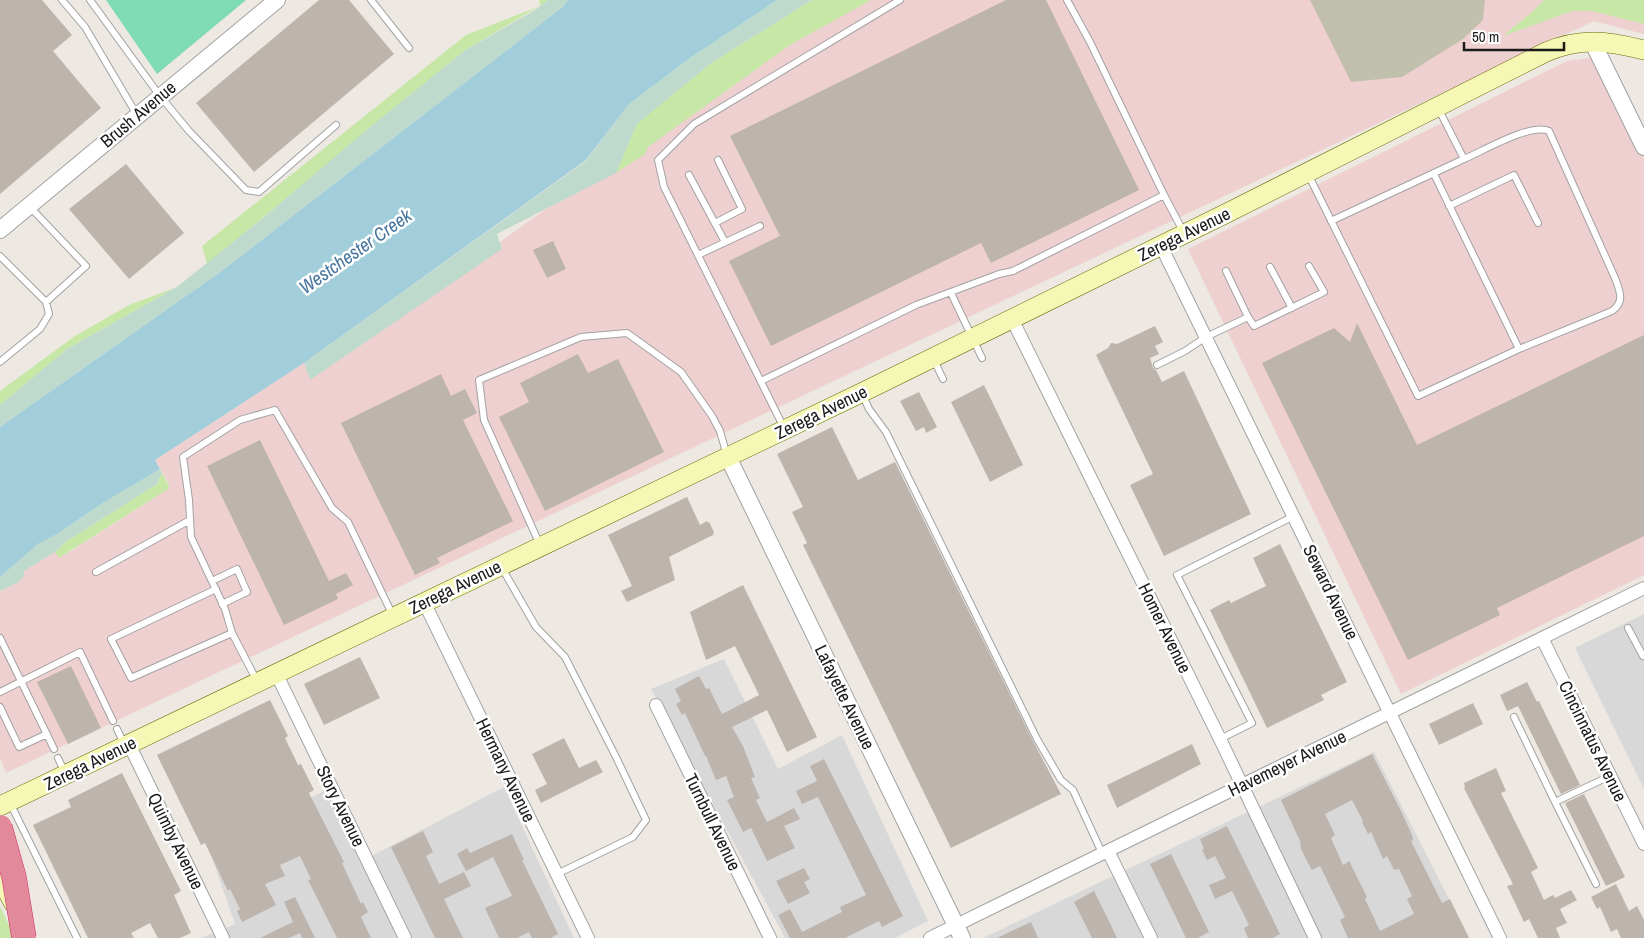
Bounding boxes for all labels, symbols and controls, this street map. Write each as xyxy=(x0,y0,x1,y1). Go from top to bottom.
scale bar xyxy=(1464,20,1564,52)
text: 50 m xyxy=(1472,26,1499,47)
street label: Brush Avenue xyxy=(95,75,181,153)
street label: Zerega Avenue xyxy=(1134,201,1234,267)
water label: Westchester Creek xyxy=(293,202,418,300)
street label: Zerega Avenue xyxy=(771,379,871,445)
street label: Seward Avenue xyxy=(1297,540,1365,644)
street label: Zerega Avenue xyxy=(405,554,505,620)
street label: Homer Avenue xyxy=(1132,579,1198,677)
street label: Lafayette Avenue xyxy=(809,640,881,754)
street label: Cincinnatus Avenue xyxy=(1553,676,1633,806)
street label: Hermany Avenue xyxy=(470,714,542,826)
street label: Havemeyer Avenue xyxy=(1224,724,1350,802)
street label: Zerega Avenue xyxy=(40,730,140,796)
street label: Story Avenue xyxy=(311,761,371,851)
street label: Turnbull Avenue xyxy=(679,769,747,875)
street label: Quimby Avenue xyxy=(142,788,210,894)

